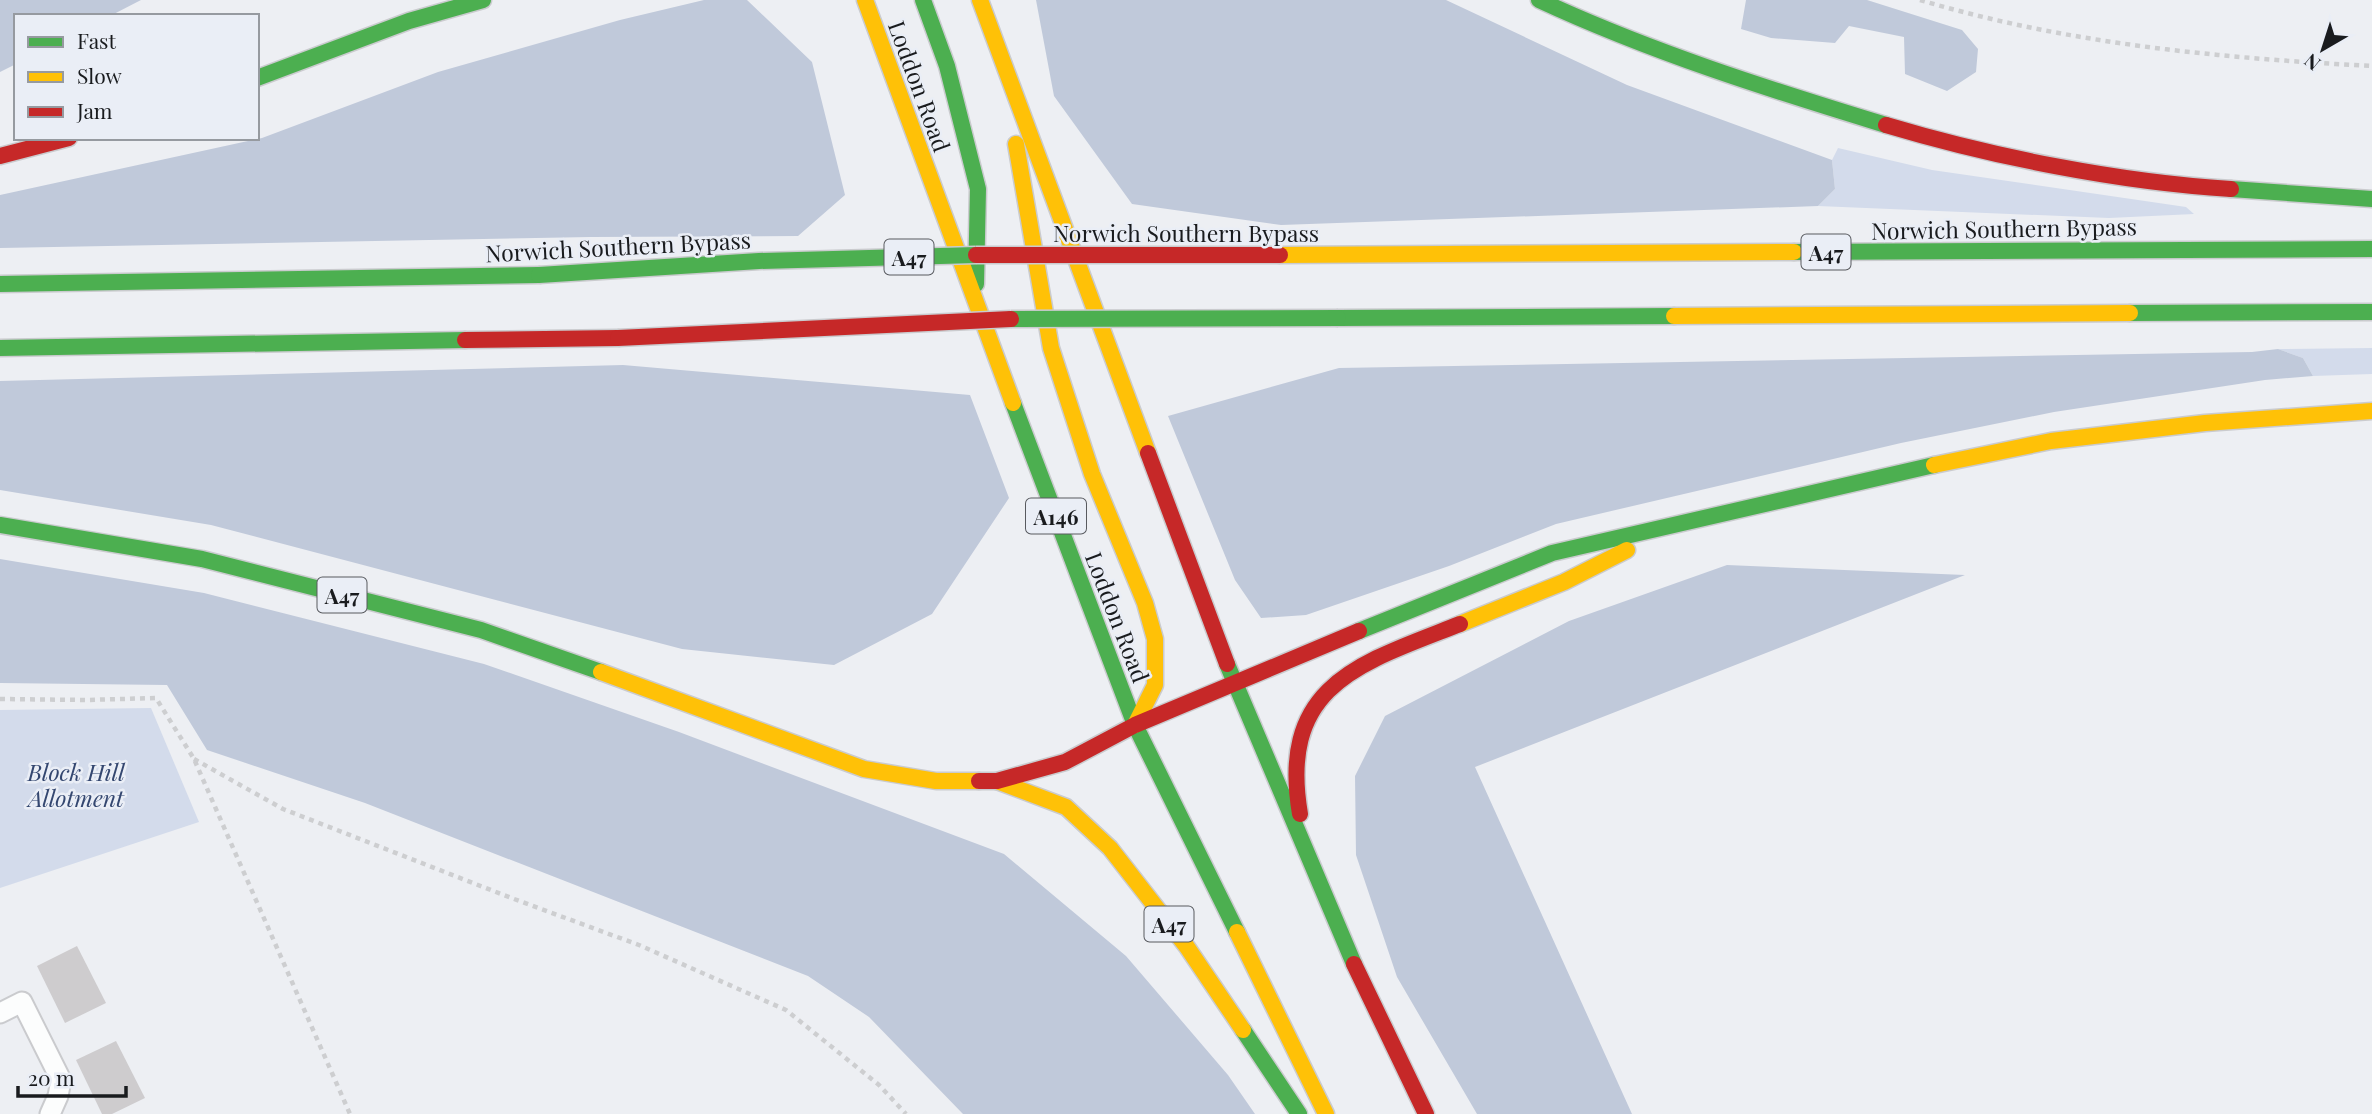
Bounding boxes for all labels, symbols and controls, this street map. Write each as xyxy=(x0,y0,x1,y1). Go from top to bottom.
legend xyxy=(14,14,259,140)
north arrow xyxy=(2288,14,2358,84)
street label: Loddon Road xyxy=(882,16,958,156)
text: Fast xyxy=(77,26,116,54)
text: N xyxy=(2298,48,2325,77)
text: Slow xyxy=(77,61,122,89)
text: Jam xyxy=(76,96,113,124)
street label: Norwich Southern Bypass xyxy=(1871,210,2137,246)
street label: Norwich Southern Bypass xyxy=(1053,217,1319,248)
street label: Norwich Southern Bypass xyxy=(484,224,752,268)
road number: A47 xyxy=(1801,234,1850,270)
road number: A47 xyxy=(884,240,934,274)
road number: A146 xyxy=(1026,498,1086,534)
street label: Loddon Road xyxy=(1079,547,1157,687)
road number: A47 xyxy=(318,578,366,612)
park label: Block Hill Allotment xyxy=(26,756,126,813)
road number: A47 xyxy=(1144,906,1194,942)
scale bar xyxy=(18,1054,126,1098)
text: 20 m xyxy=(28,1063,75,1091)

